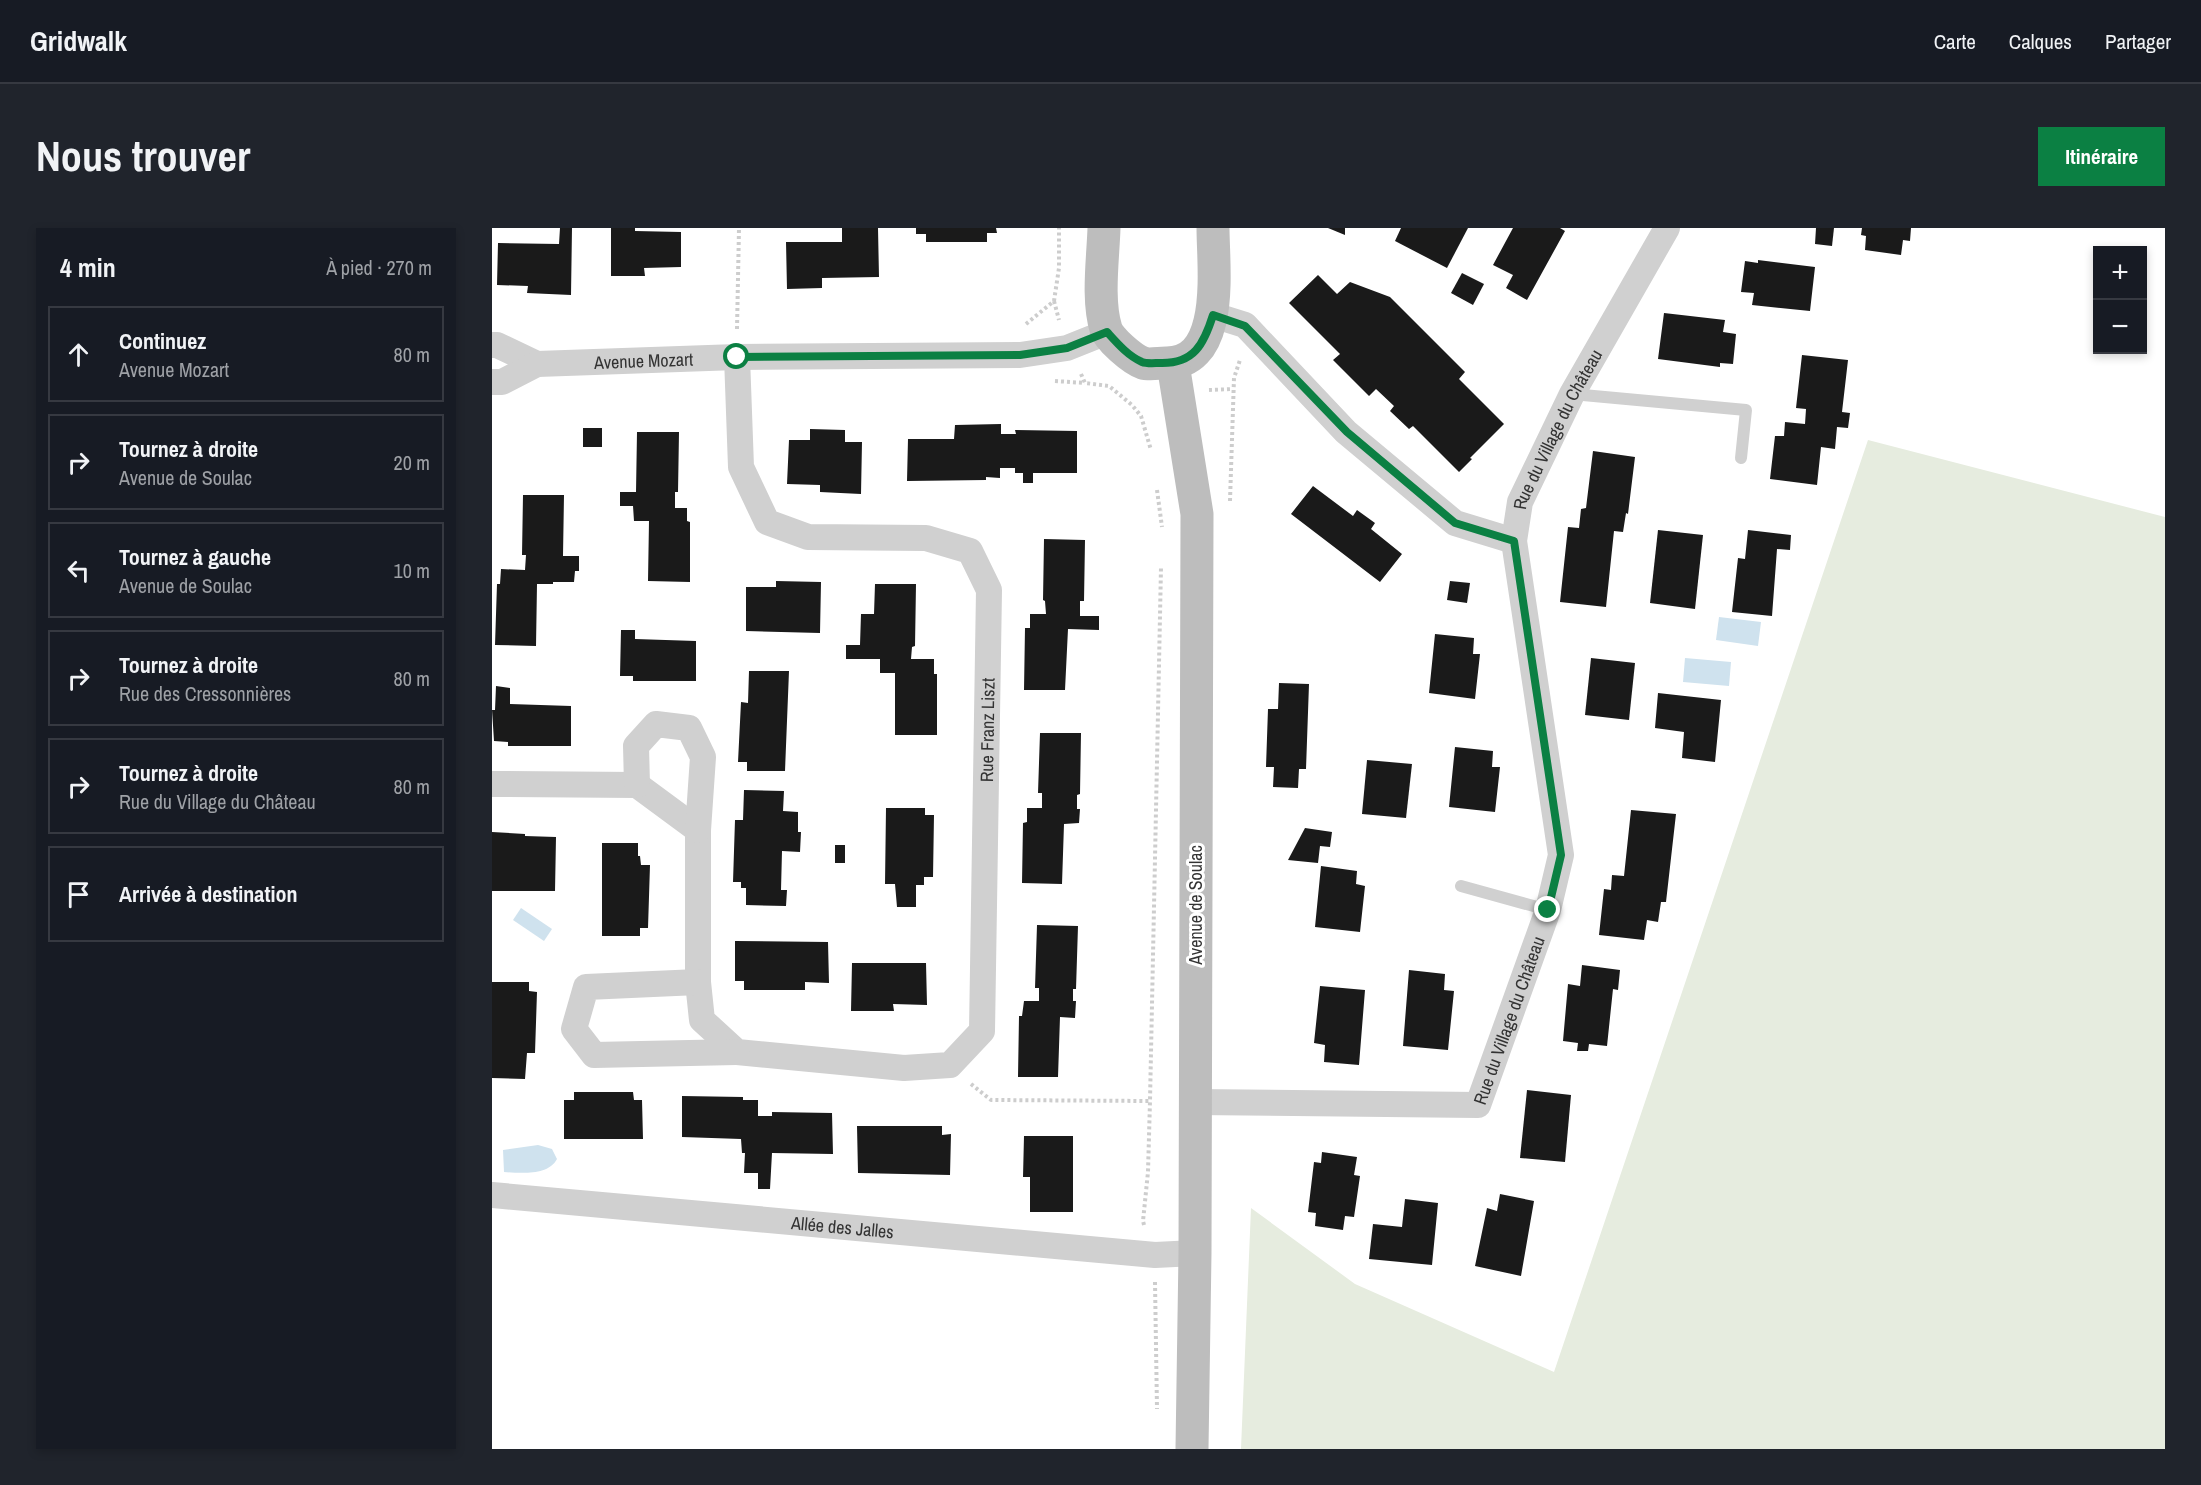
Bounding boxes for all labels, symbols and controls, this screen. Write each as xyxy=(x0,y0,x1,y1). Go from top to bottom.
text: Gridwalk xyxy=(30,22,127,60)
text: Carte xyxy=(1934,27,1976,56)
text: Calques xyxy=(2009,27,2072,56)
text: Partager xyxy=(2105,27,2171,56)
button: Itinéraire xyxy=(2038,127,2165,186)
text: Nous trouver xyxy=(36,128,250,184)
map controls xyxy=(2093,246,2147,354)
button: + xyxy=(2093,246,2147,300)
text: 4 min xyxy=(60,250,116,285)
text: À pied · 270 m xyxy=(326,254,432,281)
button: − xyxy=(2093,300,2147,354)
text: Continuez xyxy=(119,326,206,356)
icon: ahead xyxy=(62,338,95,371)
text: 80 m xyxy=(394,341,430,368)
route start xyxy=(723,343,749,369)
street label: Rue du Village du Château xyxy=(1507,344,1608,511)
street label: Avenue Mozart xyxy=(593,346,694,375)
text: Avenue Mozart xyxy=(119,356,229,383)
text: Tournez à droite xyxy=(119,434,258,464)
icon: right xyxy=(62,446,95,479)
text: 20 m xyxy=(394,449,430,476)
text: Avenue de Soulac xyxy=(119,464,252,491)
text: Tournez à gauche xyxy=(119,542,271,572)
icon: left xyxy=(62,554,95,587)
text: 10 m xyxy=(394,557,430,584)
text: Avenue de Soulac xyxy=(119,572,252,599)
text: Tournez à droite xyxy=(119,650,258,680)
icon: right xyxy=(62,662,95,695)
text: 80 m xyxy=(394,665,430,692)
street label: Rue Franz Liszt xyxy=(973,678,1000,782)
text: Rue des Cressonnières xyxy=(119,680,291,707)
text: Tournez à droite xyxy=(119,758,258,788)
icon: right xyxy=(62,770,95,803)
text: 80 m xyxy=(394,773,430,800)
text: Rue du Village du Château xyxy=(119,788,316,815)
street label: Avenue de Soulac xyxy=(1183,845,1208,966)
icon: arrive xyxy=(62,878,95,911)
text: Arrivée à destination xyxy=(119,879,297,909)
route end xyxy=(1534,896,1560,922)
street label: Rue du Village du Château xyxy=(1467,933,1550,1108)
street label: Allée des Jalles xyxy=(789,1210,895,1244)

